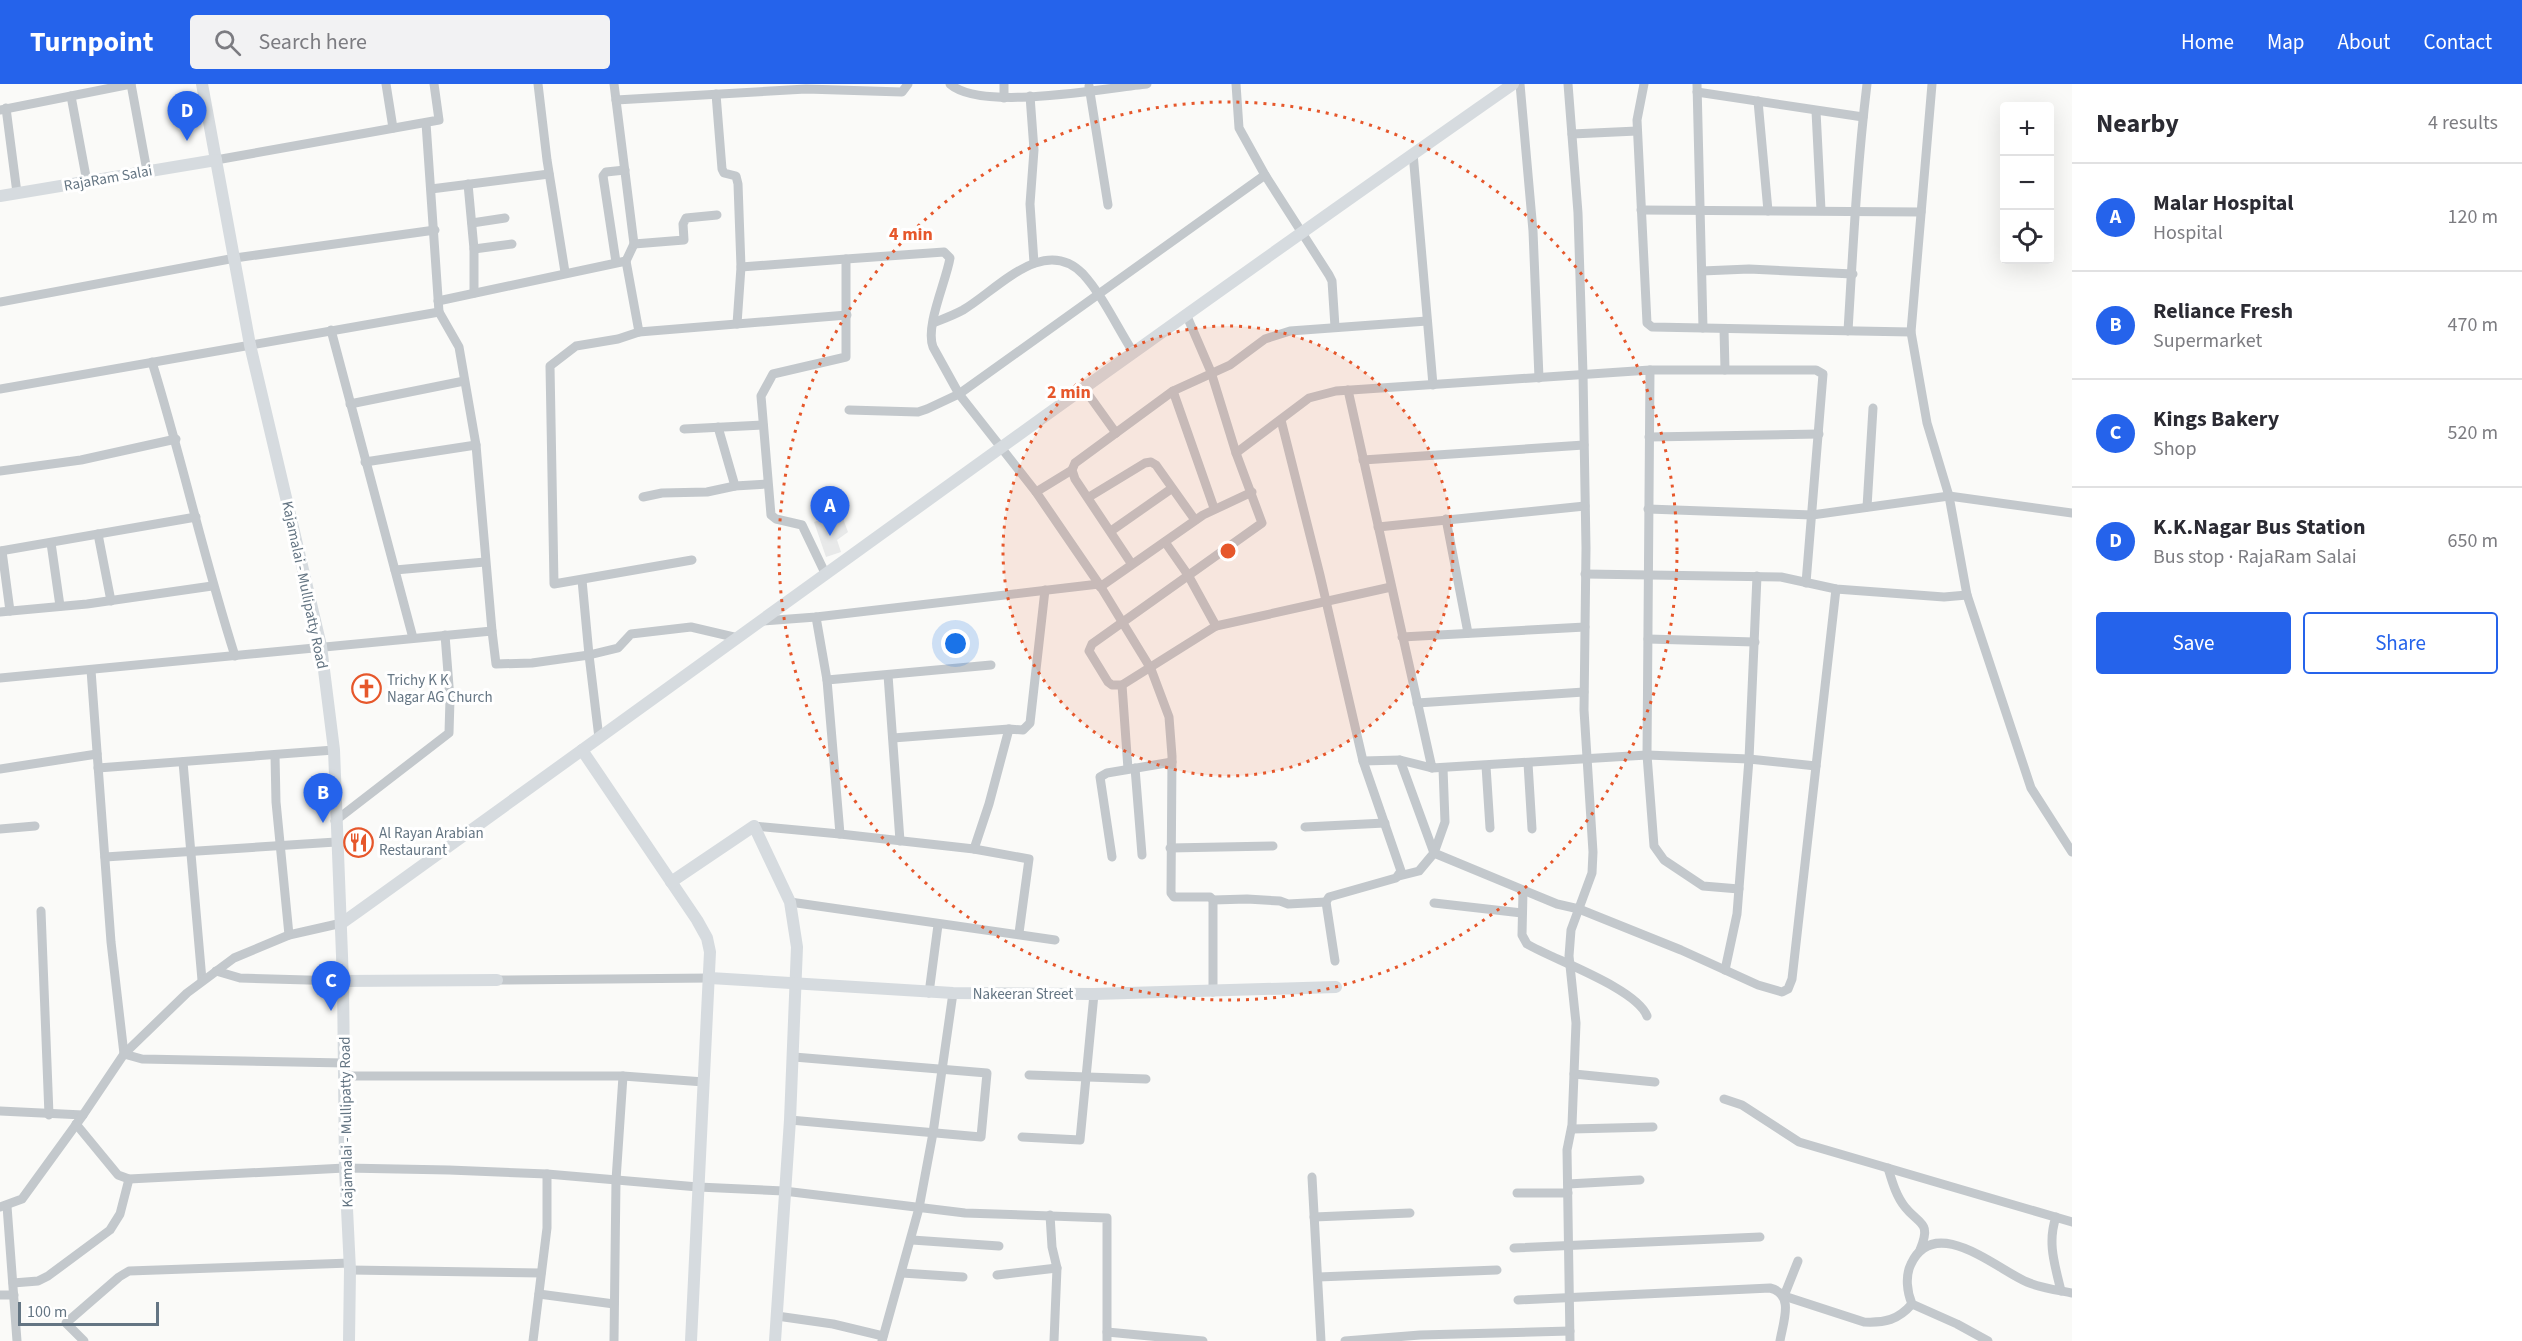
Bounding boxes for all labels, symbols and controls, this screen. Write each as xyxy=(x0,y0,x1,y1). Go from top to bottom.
search box xyxy=(190,15,610,69)
text: Turnpoint xyxy=(30,22,154,62)
icon: search xyxy=(211,26,244,59)
text: Search here xyxy=(259,26,367,58)
text: Home xyxy=(2181,27,2234,57)
text: Map xyxy=(2267,27,2305,57)
text: About xyxy=(2338,27,2390,57)
text: Contact xyxy=(2423,27,2492,57)
pin: D xyxy=(168,92,207,141)
map controls xyxy=(2000,102,2054,264)
button: + xyxy=(2000,102,2054,156)
text: Nearby xyxy=(2096,105,2179,142)
text: 4 results xyxy=(2428,109,2498,137)
button: − xyxy=(2000,156,2054,210)
street label: RajaRam Salai xyxy=(62,160,154,197)
text: Malar Hospital xyxy=(2153,187,2294,219)
text: A xyxy=(2110,203,2121,231)
text: 120 m xyxy=(2448,203,2498,231)
button: locate xyxy=(2000,210,2054,264)
text: Hospital xyxy=(2153,219,2223,247)
text: 4 min xyxy=(889,222,933,247)
text: Reliance Fresh xyxy=(2153,295,2293,327)
text: B xyxy=(2109,311,2122,339)
text: 470 m xyxy=(2448,311,2498,339)
text: Supermarket xyxy=(2153,327,2262,355)
text: 2 min xyxy=(1047,380,1091,405)
text: Kings Bakery xyxy=(2153,403,2279,435)
text: C xyxy=(2110,419,2121,447)
text: 520 m xyxy=(2448,419,2498,447)
text: Shop xyxy=(2153,435,2197,463)
pin: A xyxy=(810,486,850,536)
street label: Kajamalai - Mullipatty Road xyxy=(276,499,333,671)
text: K.K.Nagar Bus Station xyxy=(2153,511,2366,543)
text: D xyxy=(2109,527,2122,555)
text: 650 m xyxy=(2448,527,2498,555)
centre of rings xyxy=(1218,541,1238,561)
text: Bus stop · RajaRam Salai xyxy=(2153,543,2357,571)
button: Save xyxy=(2096,612,2291,674)
button: Share xyxy=(2303,612,2498,674)
your location xyxy=(941,629,970,658)
place label: Trichy K K Nagar AG Church xyxy=(387,670,493,708)
church icon: Trichy K K Nagar AG Church xyxy=(350,673,382,705)
pin: B xyxy=(304,774,342,823)
place label: Al Rayan Arabian Restaurant xyxy=(379,823,484,861)
restaurant icon: Al Rayan Arabian Restaurant xyxy=(342,826,374,858)
pin: C xyxy=(312,962,350,1011)
street label: Nakeeran Street xyxy=(973,984,1073,1005)
street label: Kajamalai - Mullipatty Road xyxy=(335,1036,358,1208)
scale bar xyxy=(18,1299,159,1326)
text: 100 m xyxy=(27,1301,67,1323)

